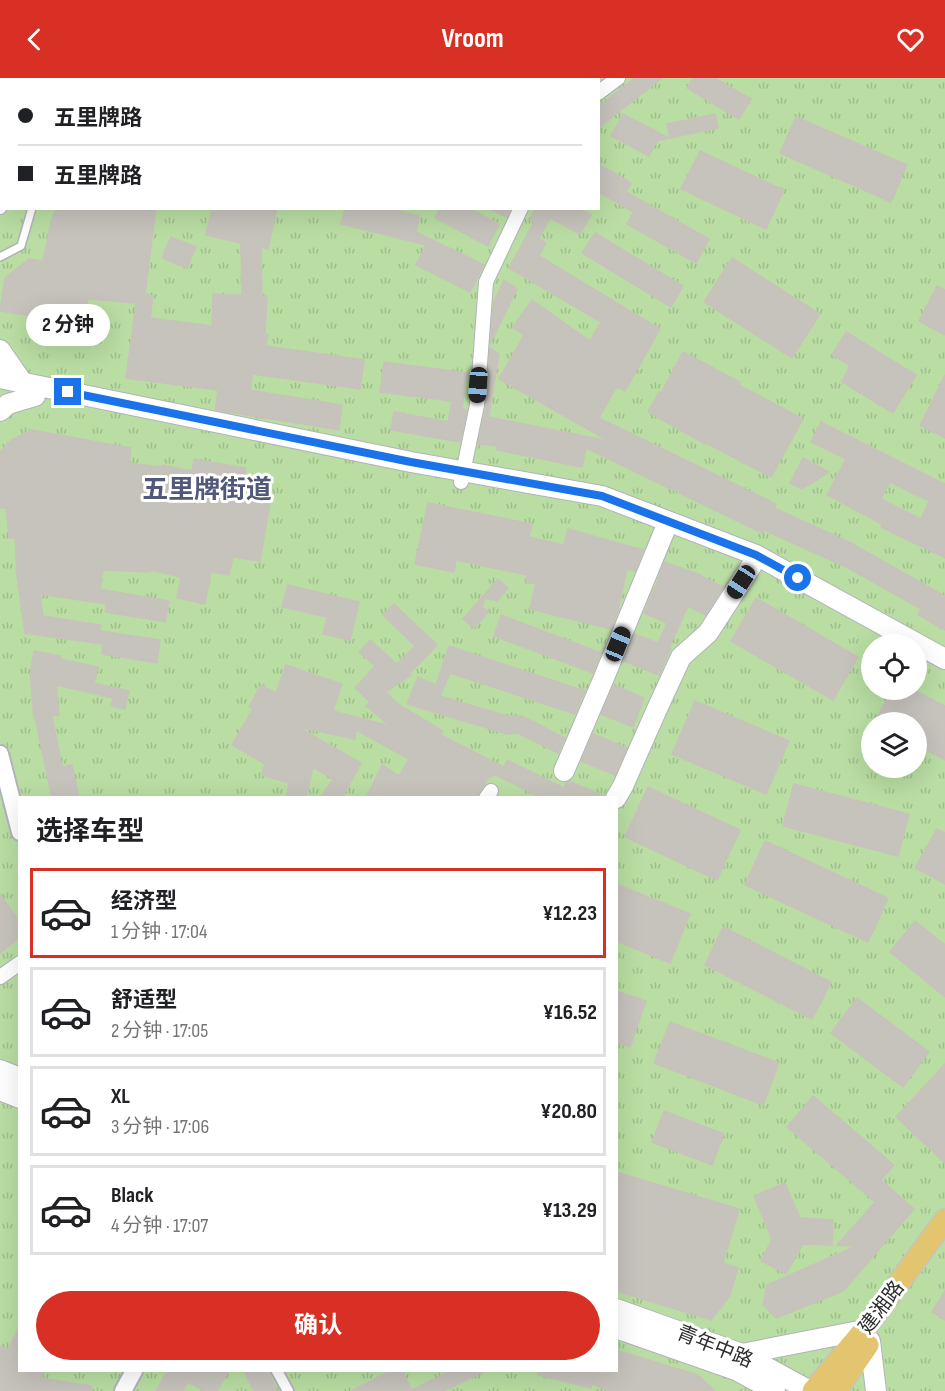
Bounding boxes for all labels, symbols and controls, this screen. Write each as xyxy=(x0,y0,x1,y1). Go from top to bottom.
icon: back xyxy=(18,23,51,56)
text: Vroom xyxy=(441,23,504,55)
icon: heart xyxy=(894,23,927,56)
text: 五里牌路 xyxy=(54,105,142,132)
text: 五里牌路 xyxy=(54,163,142,190)
callout: 2 分钟 xyxy=(26,305,110,347)
text: 2 分钟 xyxy=(42,313,94,337)
car xyxy=(468,366,488,404)
route end xyxy=(54,378,81,405)
district label: 五里牌街道 xyxy=(142,475,272,506)
car xyxy=(724,562,758,602)
route start xyxy=(784,564,811,591)
car xyxy=(603,624,633,664)
map controls xyxy=(861,634,927,778)
button: locate xyxy=(861,634,927,700)
button: layers xyxy=(861,712,927,778)
text: 选择车型 xyxy=(36,816,144,848)
icon: car xyxy=(39,886,93,940)
text: 经济型 xyxy=(111,888,177,915)
text: ¥12.23 xyxy=(542,900,597,927)
text: 1 分钟 · 17:04 xyxy=(111,920,207,944)
icon: car xyxy=(39,985,93,1039)
text: 舒适型 xyxy=(111,987,177,1014)
text: ¥16.52 xyxy=(543,999,597,1026)
text: 2 分钟 · 17:05 xyxy=(111,1019,208,1043)
text: XL xyxy=(111,1083,130,1110)
icon: car xyxy=(39,1084,93,1138)
text: ¥20.80 xyxy=(540,1098,597,1125)
text: 3 分钟 · 17:06 xyxy=(111,1115,209,1139)
text: Black xyxy=(111,1182,153,1209)
icon: car xyxy=(39,1183,93,1237)
text: ¥13.29 xyxy=(542,1197,597,1224)
text: 4 分钟 · 17:07 xyxy=(111,1214,208,1238)
street label: 建湘路 xyxy=(854,1276,909,1339)
button: 确认 xyxy=(36,1291,600,1360)
street label: 青年中路 xyxy=(673,1321,756,1373)

